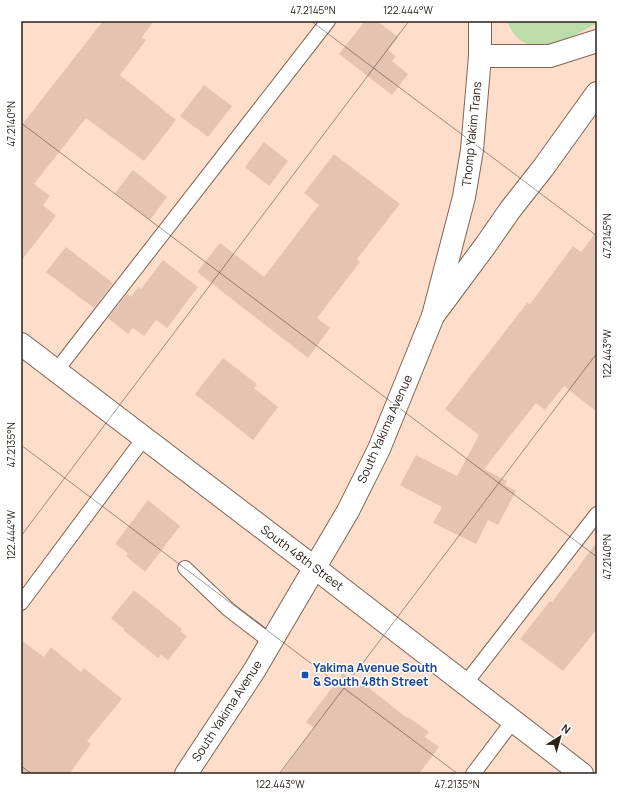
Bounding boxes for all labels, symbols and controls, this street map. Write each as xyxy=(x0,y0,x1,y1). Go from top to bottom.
text: 47.2145°N xyxy=(290,3,336,17)
text: 122.444°W xyxy=(383,3,433,17)
street label: Thomp Yakim Trans xyxy=(458,81,485,187)
text: 47.2140°N xyxy=(4,101,18,147)
text: 47.2145°N xyxy=(600,213,614,259)
text: 122.443°W xyxy=(600,329,614,379)
street label: South Yakima Avenue xyxy=(353,372,416,486)
text: 47.2135°N xyxy=(4,422,18,468)
text: 122.444°W xyxy=(4,510,18,560)
street label: South 48th Street xyxy=(257,521,347,594)
text: 47.2140°N xyxy=(600,534,614,580)
street label: South Yakima Avenue xyxy=(187,657,266,765)
place label: Yakima Avenue South & South 48th Street xyxy=(313,659,437,690)
marker: Yakima Avenue South & South 48th Street xyxy=(300,670,310,680)
north arrow xyxy=(540,717,580,757)
text: N xyxy=(559,720,574,737)
text: 122.443°W xyxy=(255,777,305,791)
text: 47.2135°N xyxy=(434,777,480,791)

